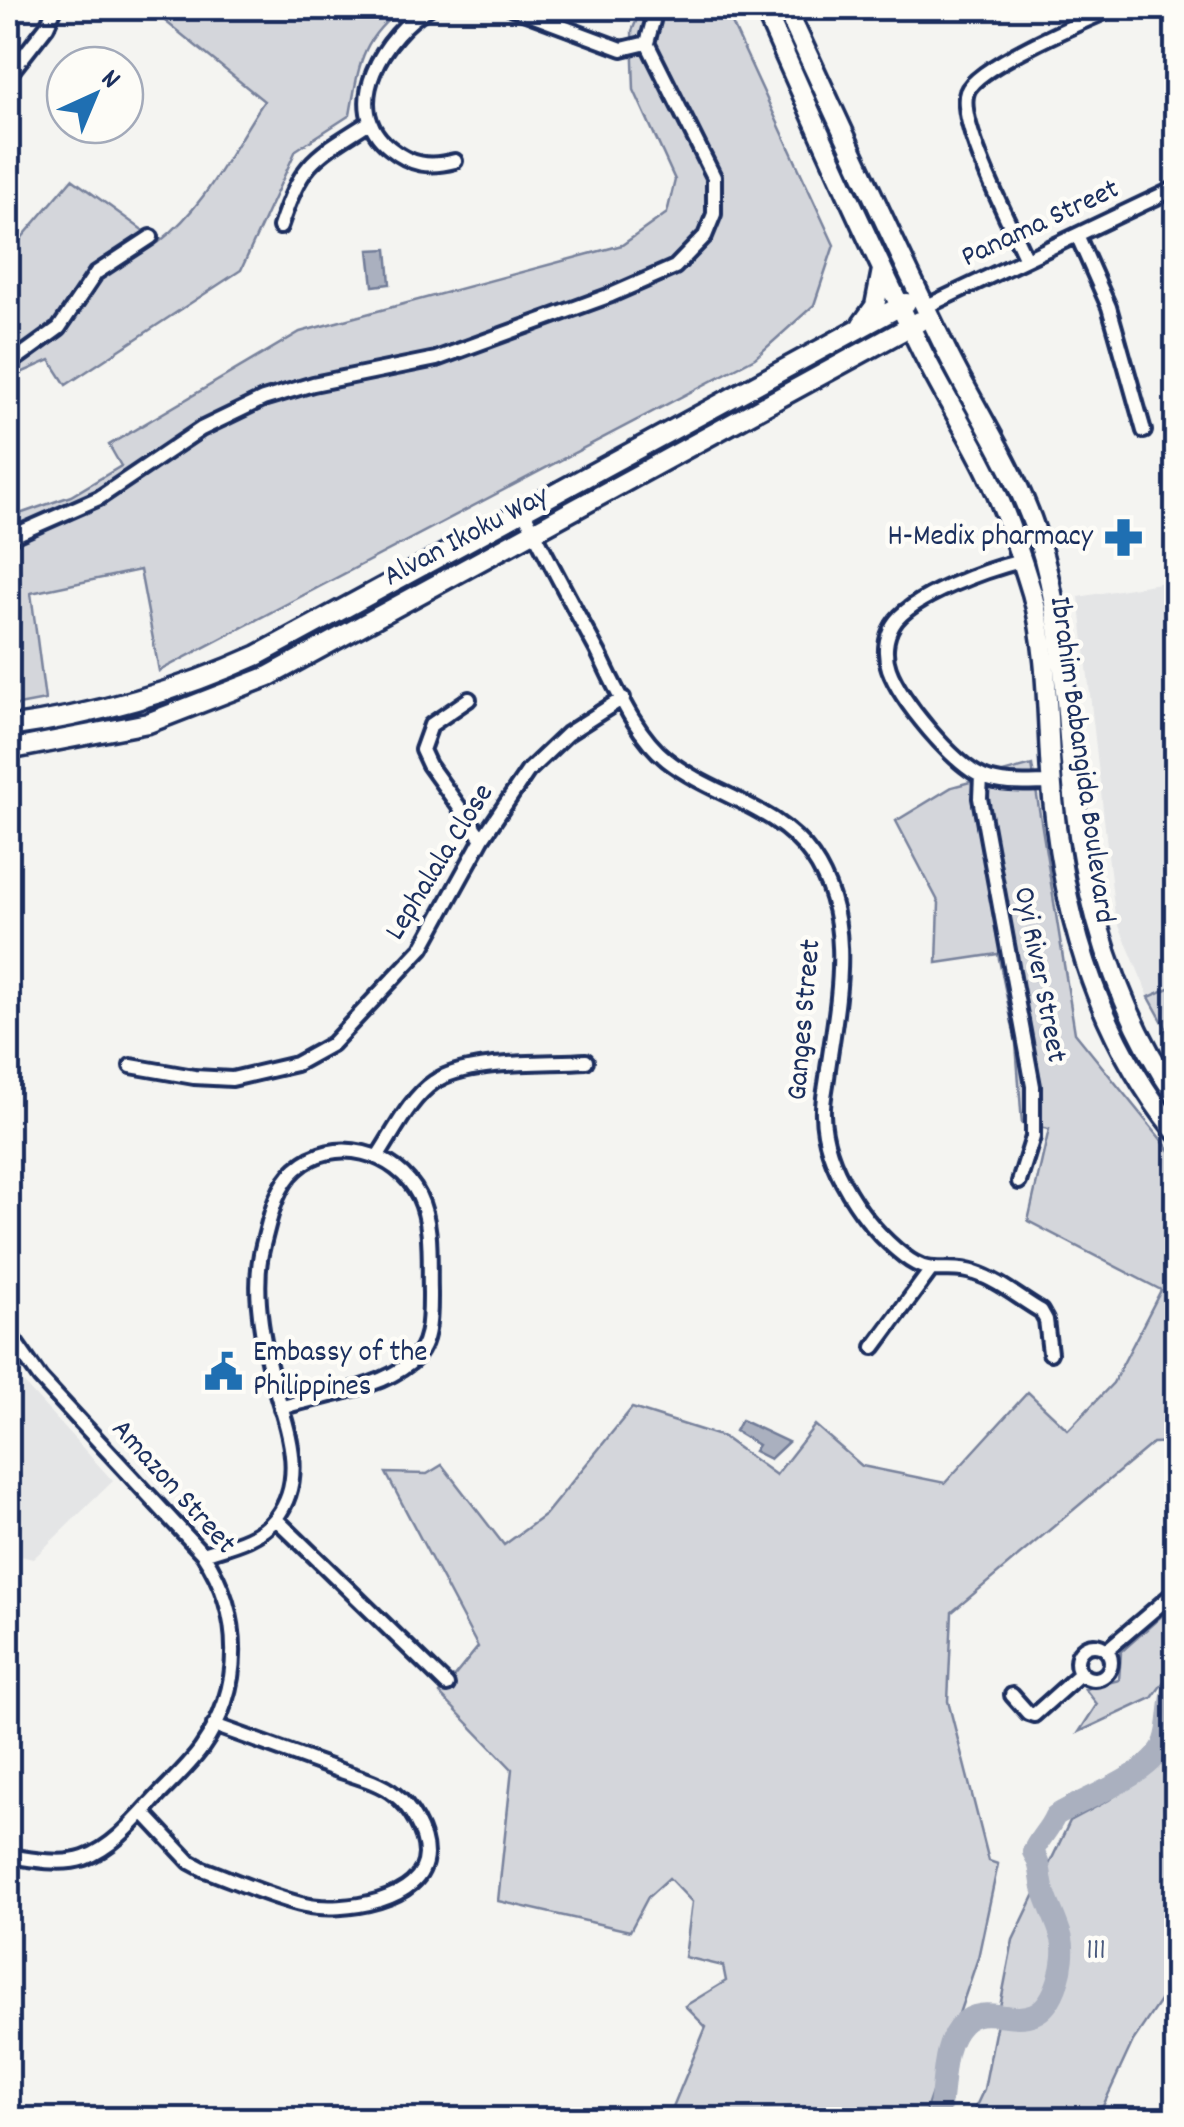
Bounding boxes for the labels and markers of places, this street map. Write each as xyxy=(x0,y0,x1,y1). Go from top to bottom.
place label: H-Medix pharmacy xyxy=(887,517,1094,560)
pharmacy icon: H-Medix pharmacy xyxy=(1102,517,1144,559)
place label: Embassy of the Philippines xyxy=(253,1333,427,1410)
public building icon: Embassy of the Philippines xyxy=(202,1350,244,1392)

